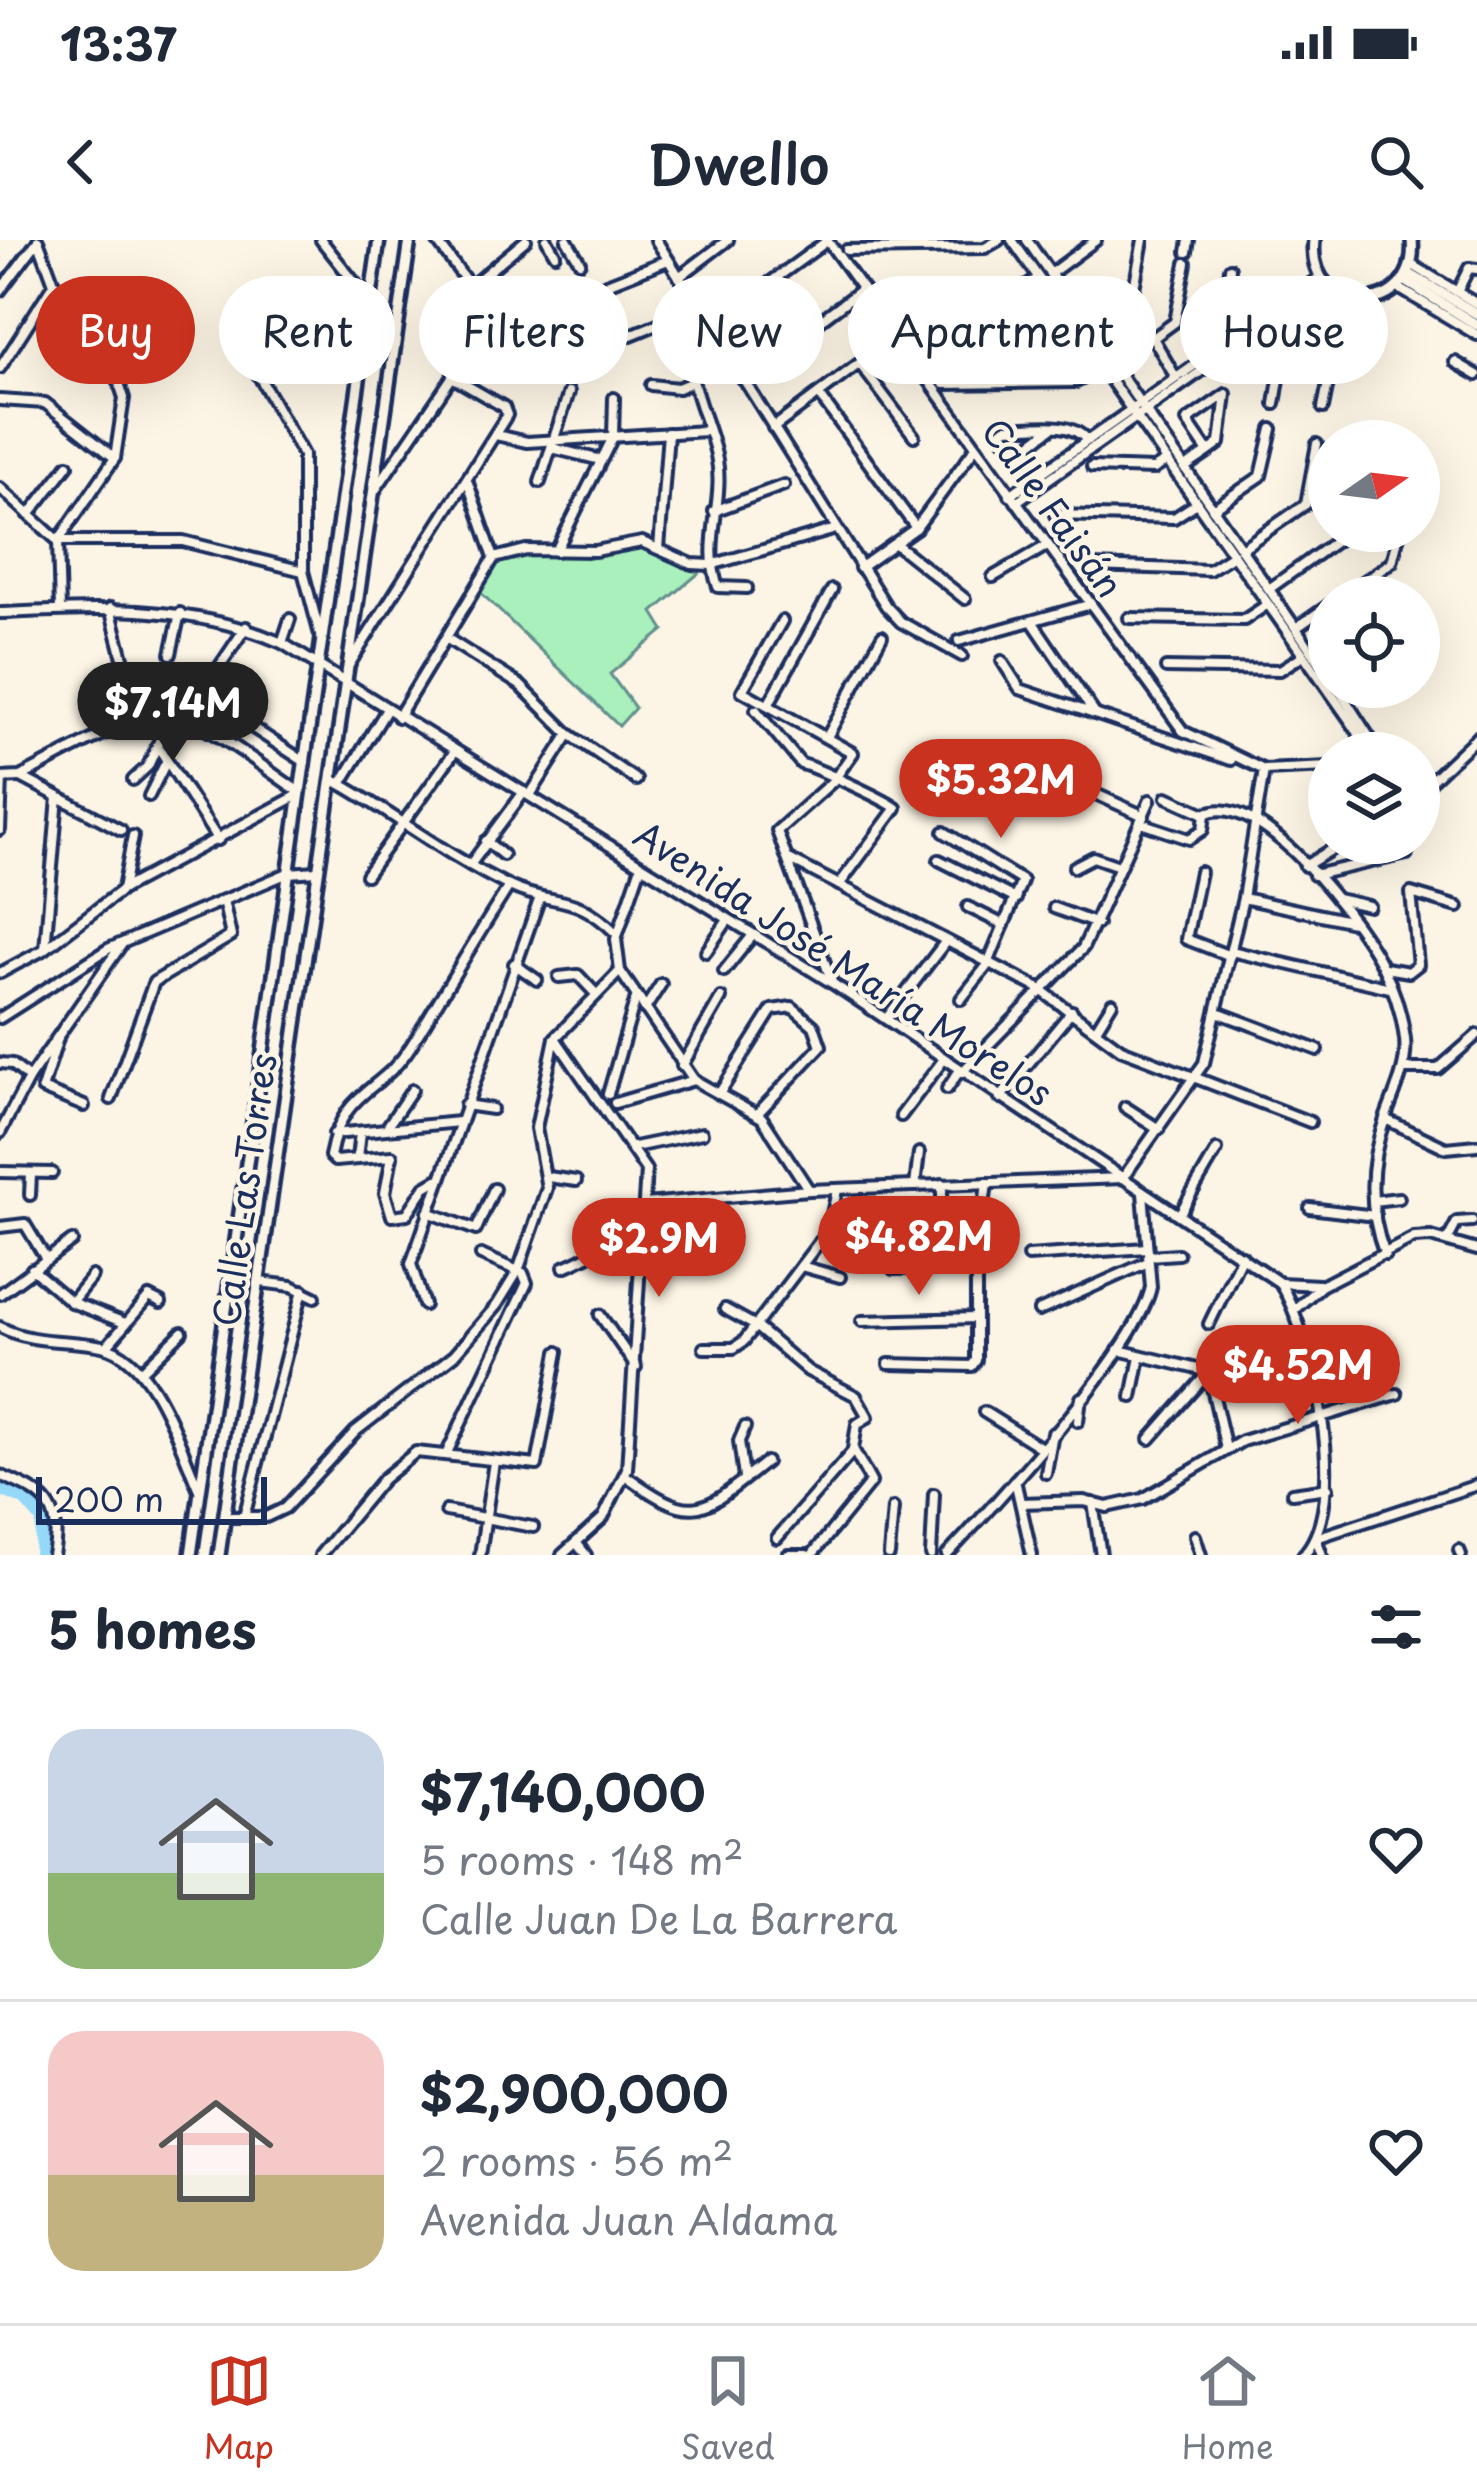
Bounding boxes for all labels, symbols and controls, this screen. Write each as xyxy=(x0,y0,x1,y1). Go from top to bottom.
text: 13:37 xyxy=(60,8,177,76)
text: Dwello xyxy=(647,122,830,203)
icon: back xyxy=(48,129,114,195)
icon: search xyxy=(1363,129,1429,195)
chip: Buy xyxy=(36,276,195,384)
chip: Rent xyxy=(219,276,395,384)
chip: Filters xyxy=(419,276,628,384)
chip: New xyxy=(652,276,824,384)
chip: Apartment xyxy=(848,276,1156,384)
chip: House xyxy=(1180,276,1388,384)
street label: Calle Faisán xyxy=(970,406,1137,608)
north arrow xyxy=(1308,420,1440,552)
map controls xyxy=(1308,420,1440,864)
button: locate xyxy=(1308,576,1440,708)
pin: $7.14M xyxy=(75,662,271,764)
text: $7.14M xyxy=(104,671,242,730)
button: layers xyxy=(1308,732,1440,864)
pin: $5.32M xyxy=(903,739,1099,841)
text: $5.32M xyxy=(926,748,1076,807)
street label: Avenida José María Morelos xyxy=(624,807,1064,1118)
street label: Calle Las Torres xyxy=(197,1050,289,1330)
pin: $4.82M xyxy=(821,1196,1017,1298)
pin: $2.9M xyxy=(575,1198,743,1300)
text: $4.82M xyxy=(845,1205,993,1264)
text: $2.9M xyxy=(599,1207,719,1266)
pin: $4.52M xyxy=(1200,1325,1396,1427)
text: $4.52M xyxy=(1223,1334,1373,1393)
scale bar xyxy=(36,1471,267,1524)
text: 200 m xyxy=(54,1473,164,1523)
text: 5 homes xyxy=(48,1589,257,1666)
icon: filters xyxy=(1363,1594,1429,1660)
text: $7,140,000 xyxy=(420,1752,706,1829)
icon: home xyxy=(144,1777,288,1921)
icon: heart xyxy=(1363,1816,1429,1882)
text: 5 rooms · 148 m² xyxy=(420,1829,744,1888)
text: Calle Juan De La Barrera xyxy=(420,1888,897,1947)
text: $2,900,000 xyxy=(420,2053,729,2130)
icon: home xyxy=(144,2079,288,2223)
icon: heart xyxy=(1363,2118,1429,2184)
text: 2 rooms · 56 m² xyxy=(420,2130,733,2189)
text: Avenida Juan Aldama xyxy=(420,2189,837,2248)
tab: Map xyxy=(204,2348,274,2470)
tab: Saved xyxy=(681,2348,775,2470)
tab: Home xyxy=(1182,2348,1273,2470)

